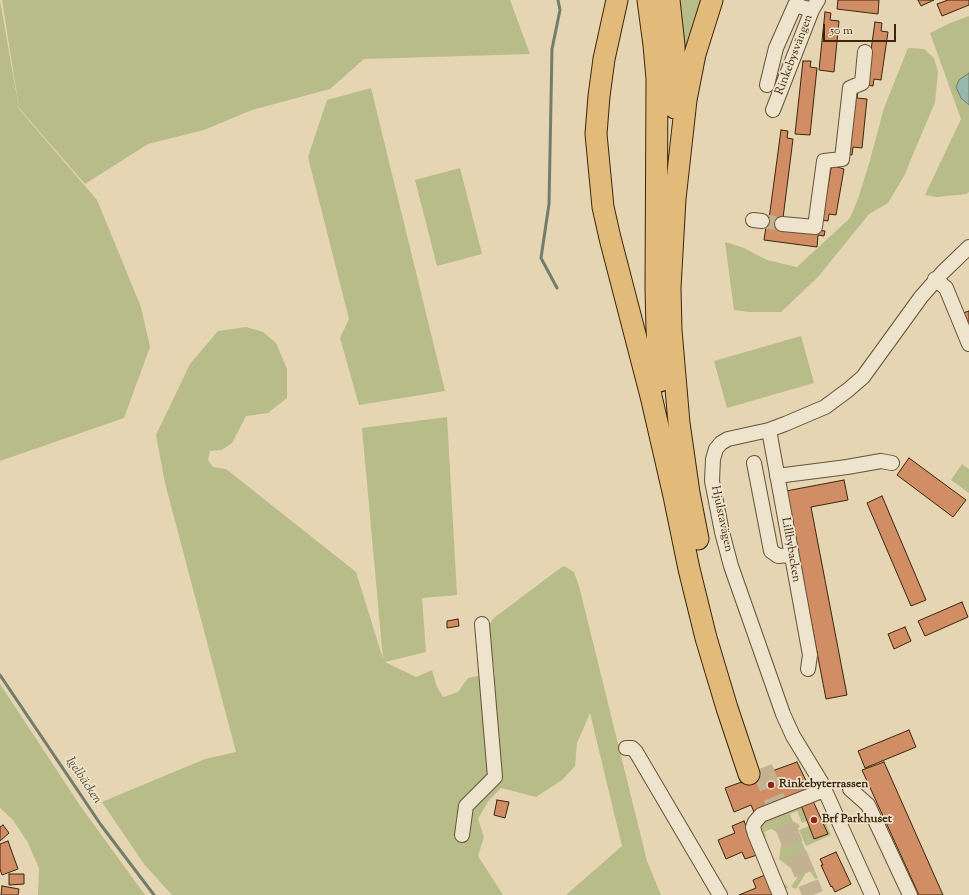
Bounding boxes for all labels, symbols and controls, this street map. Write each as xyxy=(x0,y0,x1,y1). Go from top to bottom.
street label: Rinkebysvängen xyxy=(773,13,817,97)
scale bar xyxy=(825,16,898,42)
text: 50 m xyxy=(830,22,853,40)
street label: Hjulstavägen xyxy=(707,485,735,553)
street label: Lillbybacken xyxy=(777,516,803,584)
water label: Igelbäcken xyxy=(62,755,104,807)
place label: Rinkebyterrassen xyxy=(779,778,868,792)
marker: Rinkebyterrassen xyxy=(766,780,776,790)
place label: Brf Parkhuset xyxy=(822,813,892,827)
marker: Brf Parkhuset xyxy=(809,815,819,825)

